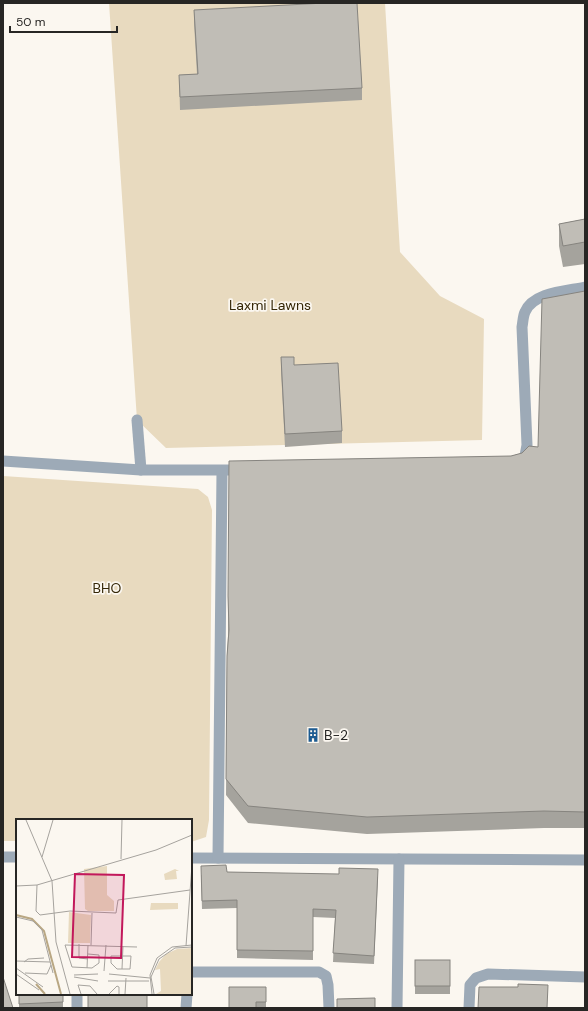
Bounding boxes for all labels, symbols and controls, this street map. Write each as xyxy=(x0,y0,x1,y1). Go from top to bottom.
scale bar xyxy=(10,8,117,34)
text: 50 m xyxy=(16,14,45,30)
park label: Laxmi Lawns xyxy=(229,296,311,314)
park label: BHO xyxy=(93,579,122,597)
place label: B-2 xyxy=(324,726,348,744)
building icon: B-2 xyxy=(305,727,321,743)
inset map xyxy=(16,819,192,995)

